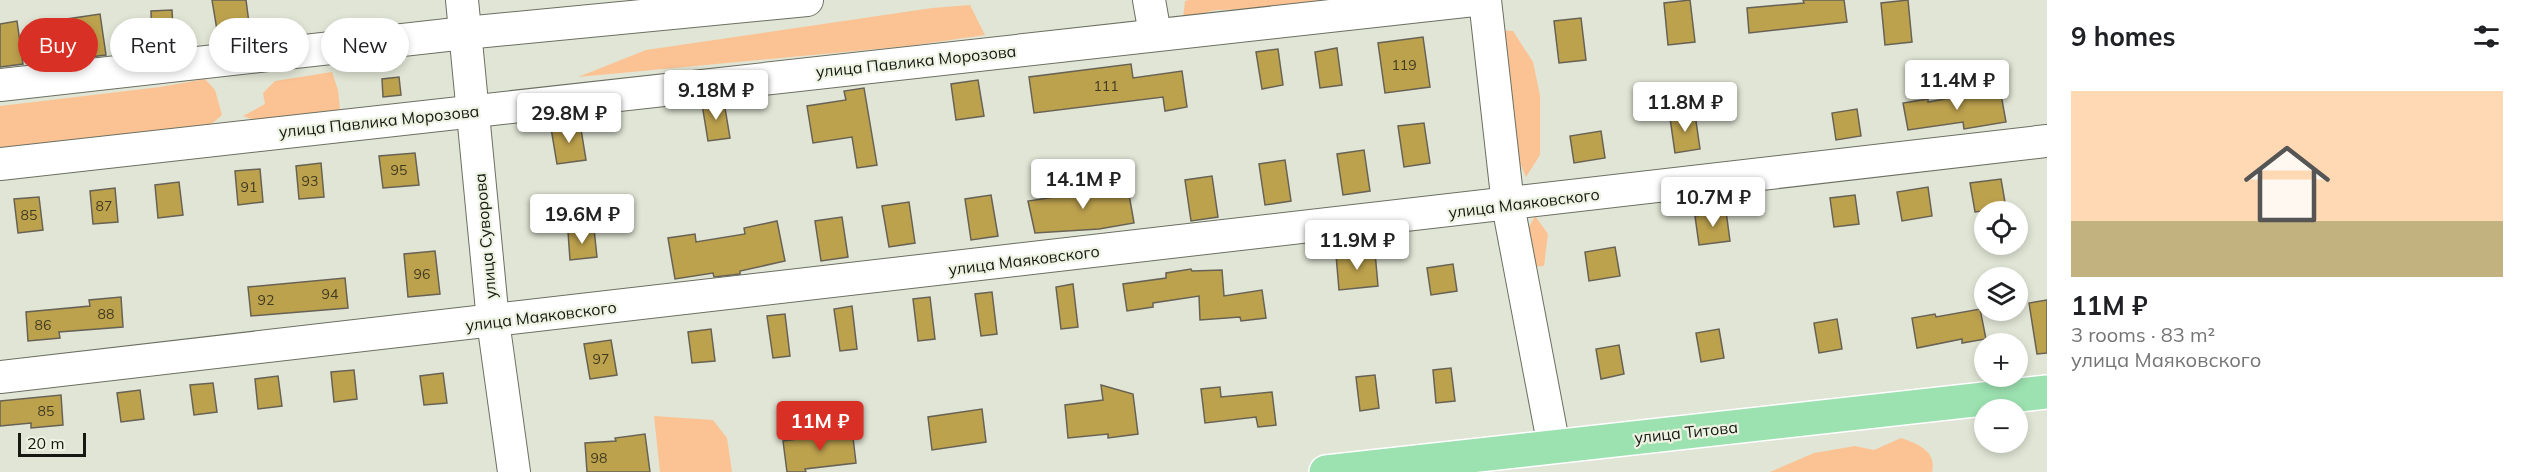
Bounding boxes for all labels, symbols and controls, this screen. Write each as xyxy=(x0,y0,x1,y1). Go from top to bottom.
chip: Buy xyxy=(18,18,98,72)
chip: Rent xyxy=(110,18,197,72)
chip: Filters xyxy=(209,18,309,72)
chip: New xyxy=(321,18,409,72)
text: 9 homes xyxy=(2071,20,2175,53)
icon: filters xyxy=(2470,20,2503,53)
street label: улица Павлика Морозова xyxy=(815,41,1017,81)
house number: 119 xyxy=(1391,56,1417,74)
pin: 11.4M ₽ xyxy=(1902,60,2012,111)
text: 11.4M ₽ xyxy=(1919,67,1995,92)
pin: 9.18M ₽ xyxy=(661,70,771,121)
text: 9.18M ₽ xyxy=(678,77,754,102)
house number: 111 xyxy=(1093,77,1119,95)
pin: 11.8M ₽ xyxy=(1630,82,1740,133)
text: 11.8M ₽ xyxy=(1647,89,1723,114)
pin: 29.8M ₽ xyxy=(514,93,624,144)
text: 29.8M ₽ xyxy=(531,100,607,125)
street label: улица Павлика Морозова xyxy=(278,101,480,141)
icon: home xyxy=(2233,130,2341,238)
pin: 14.1M ₽ xyxy=(1028,159,1138,210)
house number: 95 xyxy=(391,161,407,179)
text: 14.1M ₽ xyxy=(1045,166,1121,191)
house number: 93 xyxy=(302,172,318,190)
street label: улица Суворова xyxy=(470,172,500,300)
pin: 10.7M ₽ xyxy=(1658,177,1768,228)
house number: 91 xyxy=(241,178,257,196)
street label: улица Маяковского xyxy=(1447,184,1601,222)
text: 10.7M ₽ xyxy=(1675,184,1751,209)
pin: 19.6M ₽ xyxy=(527,194,637,245)
house number: 87 xyxy=(96,197,112,215)
text: 19.6M ₽ xyxy=(544,201,620,226)
map controls xyxy=(1974,201,2028,453)
button: locate xyxy=(1974,201,2028,255)
house number: 85 xyxy=(21,206,37,224)
pin: 11.9M ₽ xyxy=(1302,220,1412,271)
text: 11.9M ₽ xyxy=(1319,227,1395,252)
street label: улица Маяковского xyxy=(947,241,1101,279)
house number: 96 xyxy=(414,265,430,283)
button: layers xyxy=(1974,267,2028,321)
house number: 94 xyxy=(322,285,339,303)
text: 11M ₽ xyxy=(2071,289,2148,322)
house number: 92 xyxy=(258,291,274,309)
street label: улица Маяковского xyxy=(464,297,618,335)
house number: 88 xyxy=(98,305,114,323)
house number: 86 xyxy=(35,316,51,334)
text: 3 rooms · 83 m² xyxy=(2071,322,2215,347)
button: + xyxy=(1974,333,2028,387)
text: улица Маяковского xyxy=(2071,347,2261,372)
house number: 97 xyxy=(593,350,609,368)
button: − xyxy=(1974,399,2028,453)
pin: 11M ₽ xyxy=(778,401,862,452)
house number: 85 xyxy=(38,402,54,420)
text: 11M ₽ xyxy=(791,408,849,433)
street label: улица Титова xyxy=(1633,417,1739,447)
scale bar xyxy=(18,430,86,458)
text: 20 m xyxy=(27,433,64,453)
house number: 98 xyxy=(591,449,607,467)

